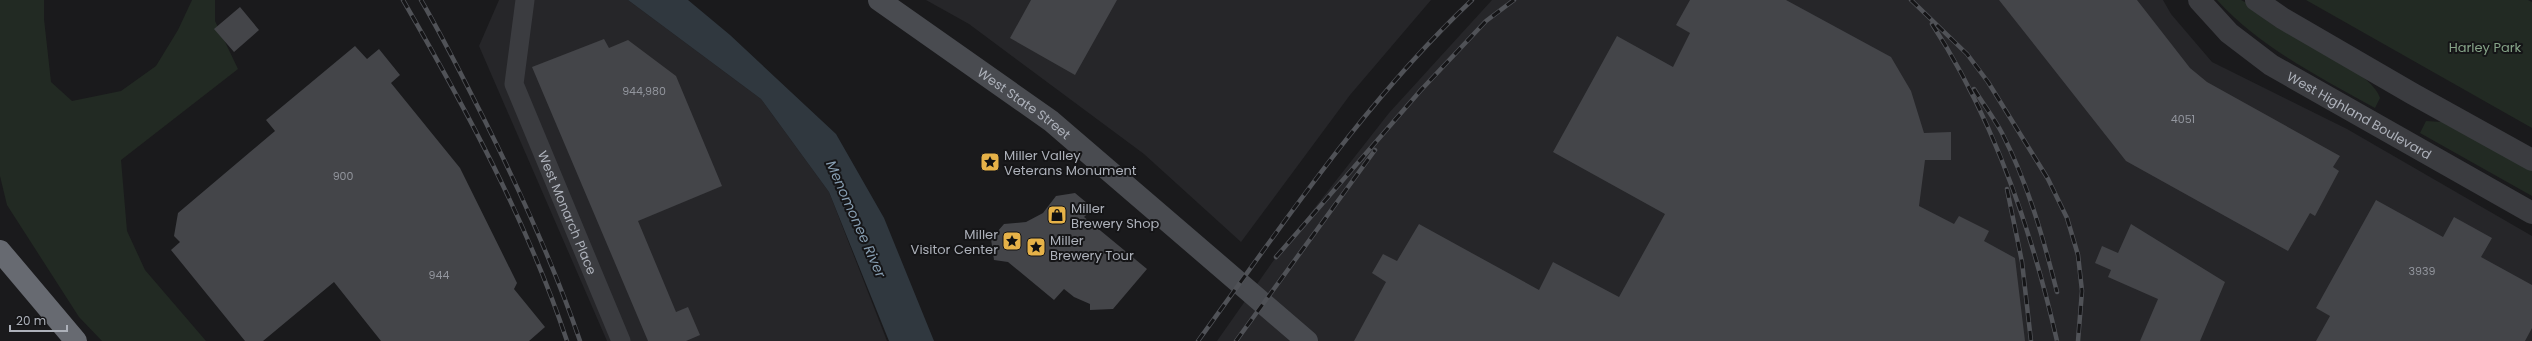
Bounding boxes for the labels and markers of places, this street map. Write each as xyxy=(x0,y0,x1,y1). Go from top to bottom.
place label: Miller Valley Veterans Monument xyxy=(1004,146,1137,180)
place icon: Miller Valley Veterans Monument xyxy=(979,151,1001,173)
place label: Miller Brewery Shop xyxy=(1071,199,1160,233)
shop icon: Miller Brewery Shop xyxy=(1046,204,1068,226)
place label: Miller Visitor Center xyxy=(911,225,998,259)
place icon: Miller Visitor Center xyxy=(1001,230,1023,252)
place label: Miller Brewery Tour xyxy=(1050,231,1134,265)
place icon: Miller Brewery Tour xyxy=(1025,236,1047,258)

